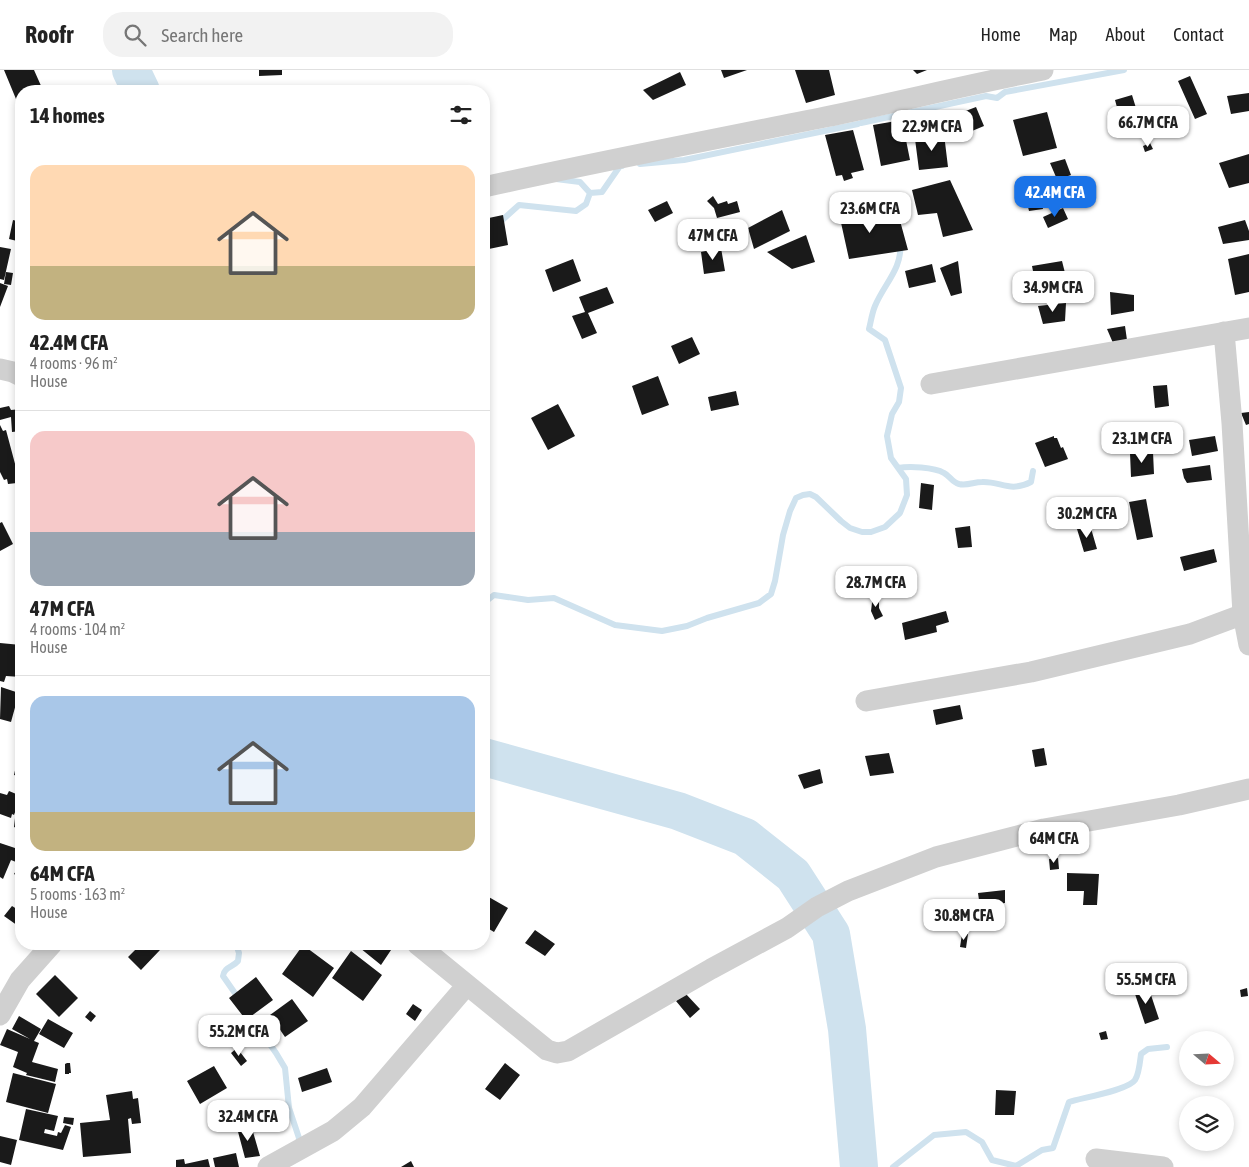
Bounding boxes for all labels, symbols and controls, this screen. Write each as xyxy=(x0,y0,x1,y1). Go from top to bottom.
search box xyxy=(103,12,453,57)
text: Roofr xyxy=(25,21,73,48)
icon: search xyxy=(121,21,149,49)
text: Search here xyxy=(161,24,243,46)
text: Home xyxy=(981,24,1021,45)
text: Map xyxy=(1049,24,1078,45)
text: About xyxy=(1106,24,1145,45)
text: Contact xyxy=(1173,24,1224,45)
icon: filters xyxy=(447,101,475,129)
text: 14 homes xyxy=(30,103,105,127)
pin: 66.7M CFA xyxy=(1091,106,1205,148)
pin: 22.9M CFA xyxy=(875,109,989,152)
text: 66.7M CFA xyxy=(1118,113,1178,131)
text: 22.9M CFA xyxy=(902,117,962,135)
pin: 42.4M CFA xyxy=(998,176,1112,218)
text: 42.4M CFA xyxy=(1025,183,1085,201)
pin: 23.6M CFA xyxy=(813,191,927,234)
icon: home xyxy=(208,198,298,288)
text: 23.6M CFA xyxy=(840,199,900,217)
pin: 47M CFA xyxy=(667,218,759,261)
text: 47M CFA xyxy=(688,226,738,244)
pin: 34.9M CFA xyxy=(996,270,1110,313)
text: 34.9M CFA xyxy=(1023,278,1083,296)
text: 42.4M CFA xyxy=(30,330,108,354)
text: 4 rooms · 96 m² xyxy=(30,354,118,372)
text: House xyxy=(30,372,67,390)
pin: 23.1M CFA xyxy=(1085,422,1199,464)
text: 23.1M CFA xyxy=(1112,429,1172,447)
icon: home xyxy=(208,463,298,553)
pin: 30.2M CFA xyxy=(1030,496,1144,539)
text: 30.2M CFA xyxy=(1057,504,1117,522)
pin: 28.7M CFA xyxy=(819,566,933,608)
text: 28.7M CFA xyxy=(846,573,906,591)
text: 47M CFA xyxy=(30,596,94,620)
text: 4 rooms · 104 m² xyxy=(30,620,125,638)
text: House xyxy=(30,638,67,656)
icon: home xyxy=(208,728,298,818)
pin: 64M CFA xyxy=(1008,822,1100,864)
text: 64M CFA xyxy=(1029,829,1079,847)
text: 64M CFA xyxy=(30,861,94,885)
text: 5 rooms · 163 m² xyxy=(30,885,125,903)
pin: 30.8M CFA xyxy=(907,898,1021,941)
text: House xyxy=(30,903,67,921)
text: 30.8M CFA xyxy=(934,906,994,924)
pin: 55.5M CFA xyxy=(1089,962,1203,1005)
text: 55.5M CFA xyxy=(1116,970,1176,988)
pin: 55.2M CFA xyxy=(182,1014,296,1057)
text: 55.2M CFA xyxy=(209,1022,269,1040)
north arrow xyxy=(1179,1031,1234,1086)
map controls xyxy=(1179,1031,1234,1151)
button: layers xyxy=(1179,1096,1234,1151)
pin: 32.4M CFA xyxy=(191,1100,305,1142)
text: 32.4M CFA xyxy=(218,1107,278,1125)

